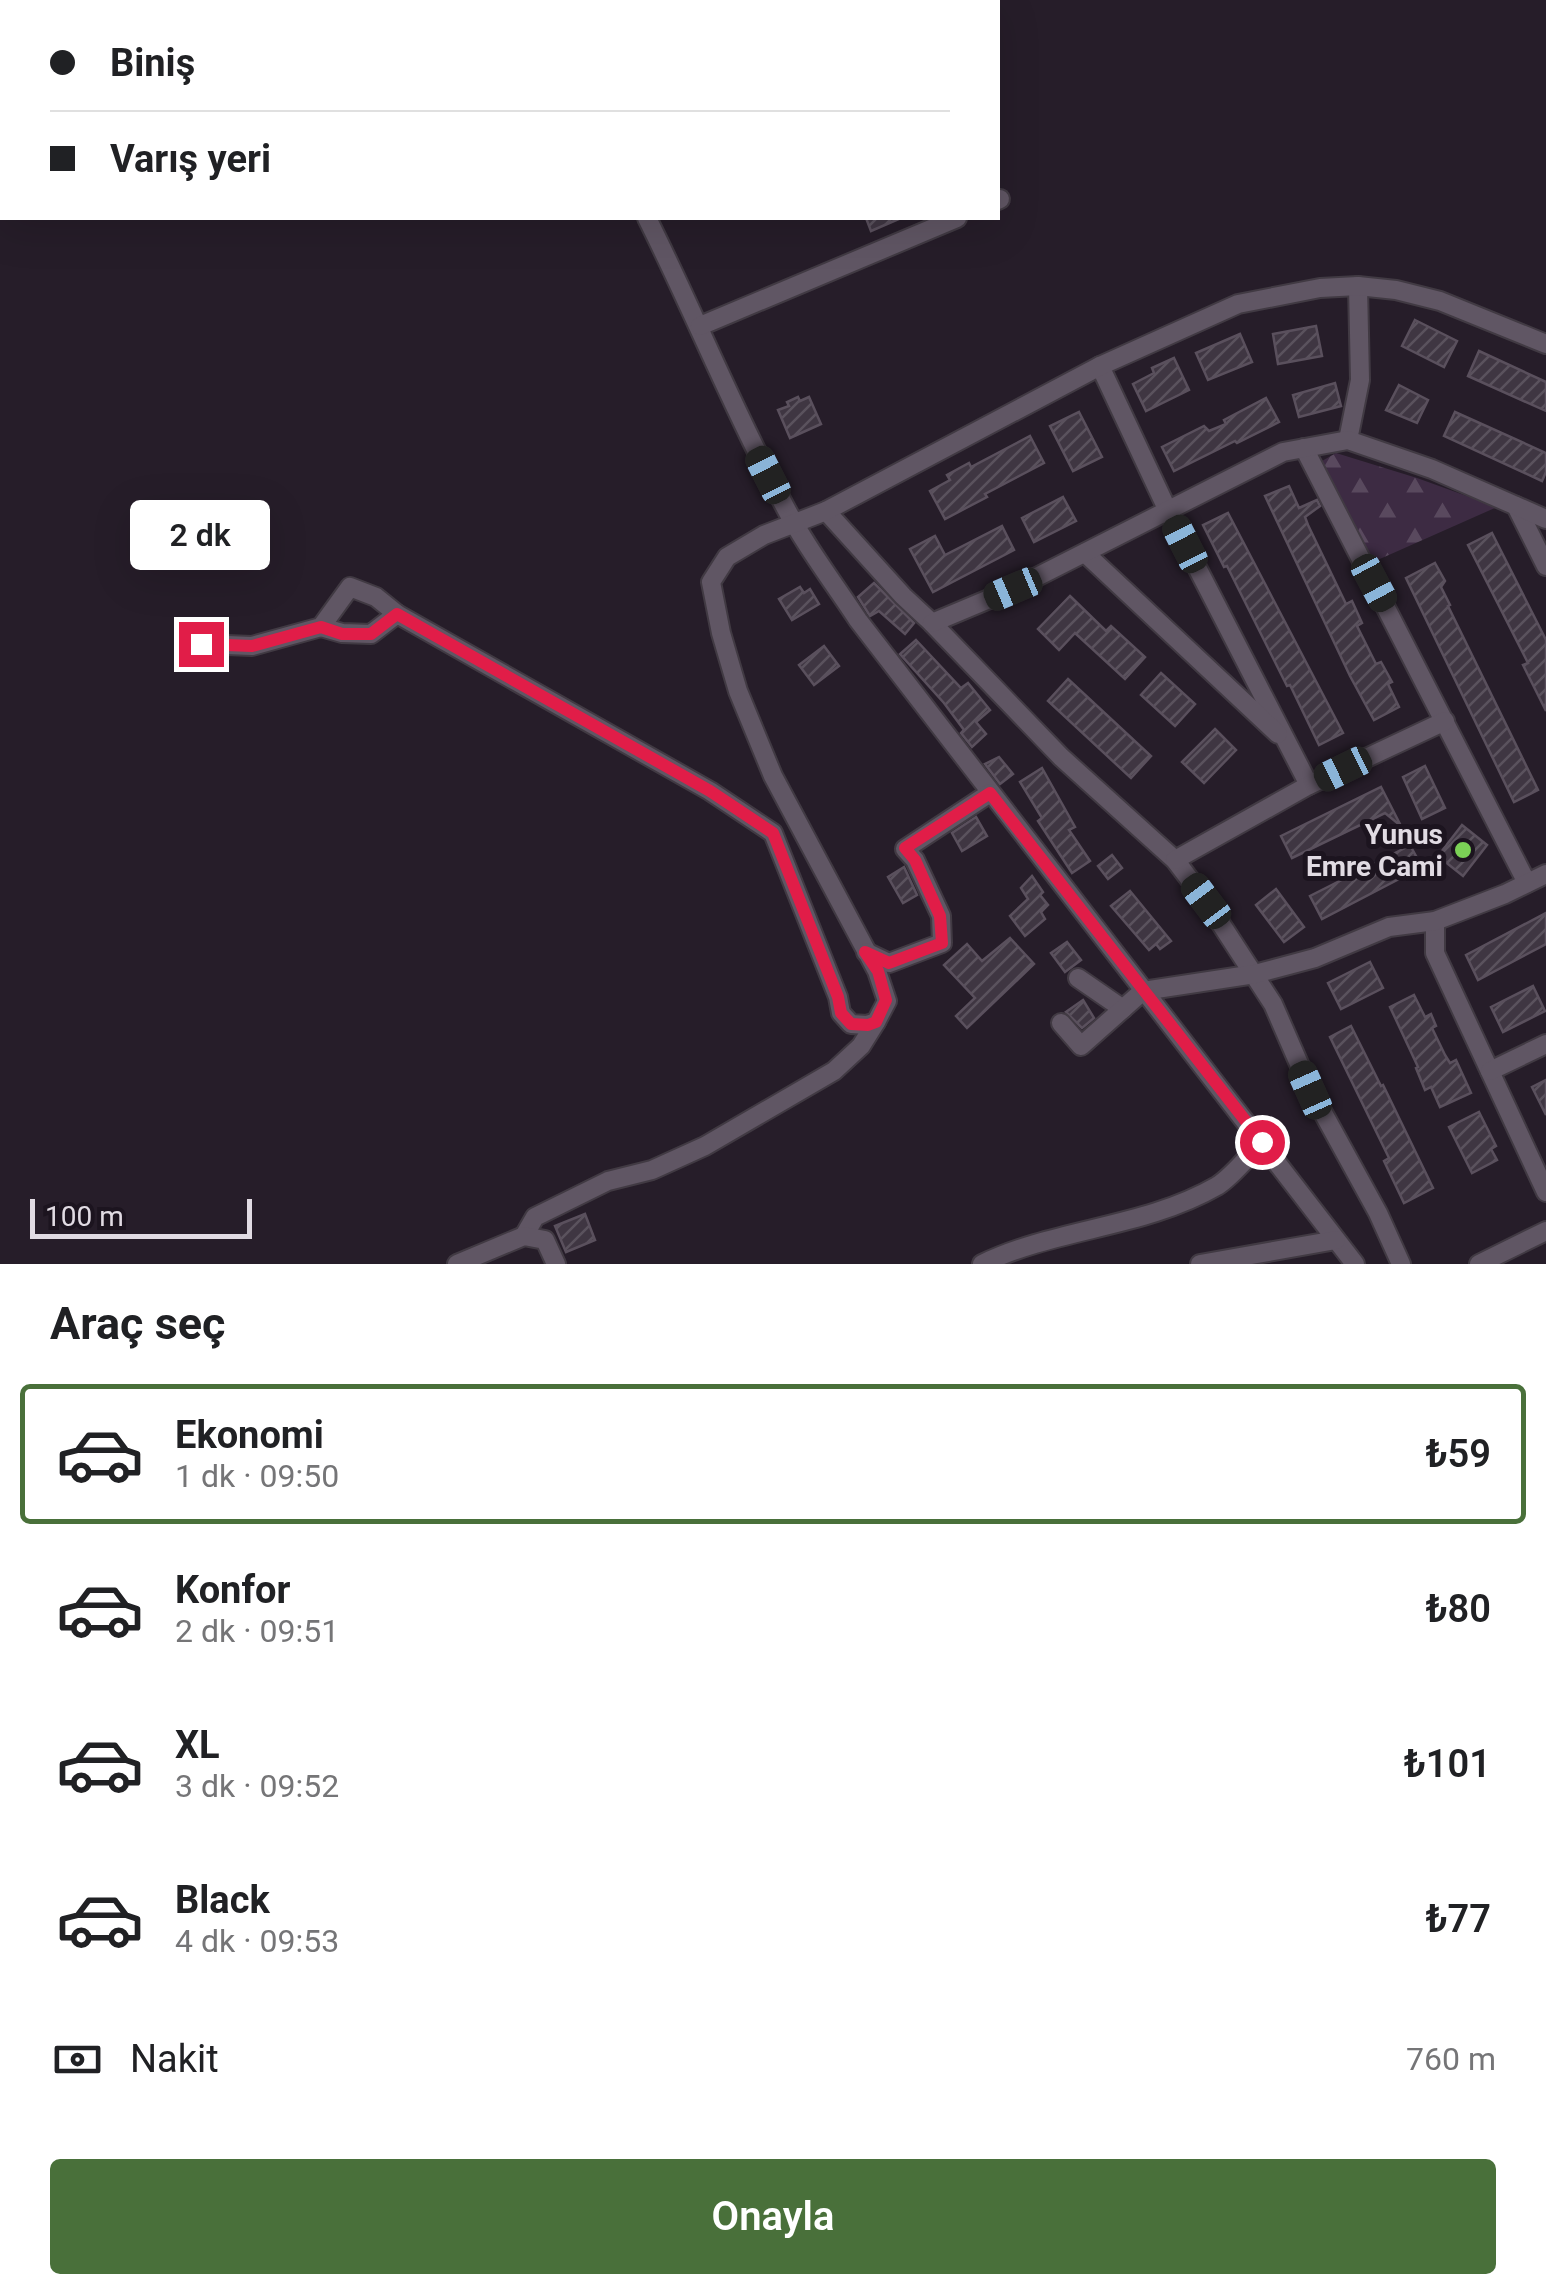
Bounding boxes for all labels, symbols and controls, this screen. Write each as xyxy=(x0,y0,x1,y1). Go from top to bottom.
text: Biniş xyxy=(110,41,195,85)
text: Varış yeri xyxy=(110,137,271,181)
car xyxy=(741,441,795,509)
callout: 2 dk xyxy=(131,499,271,569)
car xyxy=(1158,510,1212,578)
text: 2 dk xyxy=(169,516,231,554)
car xyxy=(1347,549,1401,617)
car xyxy=(980,563,1046,615)
route end xyxy=(179,622,224,667)
car xyxy=(1309,742,1377,796)
place label: Yunus Emre Cami xyxy=(1306,818,1443,883)
marker: Yunus Emre Cami xyxy=(1452,839,1474,861)
car xyxy=(1176,868,1236,934)
car xyxy=(1284,1056,1336,1124)
route start xyxy=(1240,1120,1285,1165)
scale bar xyxy=(30,1194,252,1238)
text: 100 m xyxy=(45,1200,124,1233)
text: Araç seç xyxy=(50,1297,226,1350)
icon: car xyxy=(55,1409,145,1499)
text: Ekonomi xyxy=(175,1413,324,1457)
text: ₺59 xyxy=(1425,1432,1491,1476)
text: 1 dk · 09:50 xyxy=(175,1457,339,1495)
icon: car xyxy=(55,1564,145,1654)
text: Konfor xyxy=(175,1568,290,1612)
text: ₺80 xyxy=(1425,1587,1491,1631)
text: 2 dk · 09:51 xyxy=(175,1612,339,1650)
icon: car xyxy=(55,1719,145,1809)
text: XL xyxy=(175,1723,220,1767)
text: ₺101 xyxy=(1404,1742,1491,1786)
text: 3 dk · 09:52 xyxy=(175,1767,339,1805)
icon: car xyxy=(55,1874,145,1964)
text: Black xyxy=(175,1878,270,1922)
text: ₺77 xyxy=(1425,1897,1491,1941)
text: 4 dk · 09:53 xyxy=(175,1922,339,1960)
icon: cash xyxy=(50,2032,105,2087)
text: Nakit xyxy=(130,2037,219,2081)
text: 760 m xyxy=(1406,2040,1496,2078)
button: Onayla xyxy=(50,2159,1496,2274)

